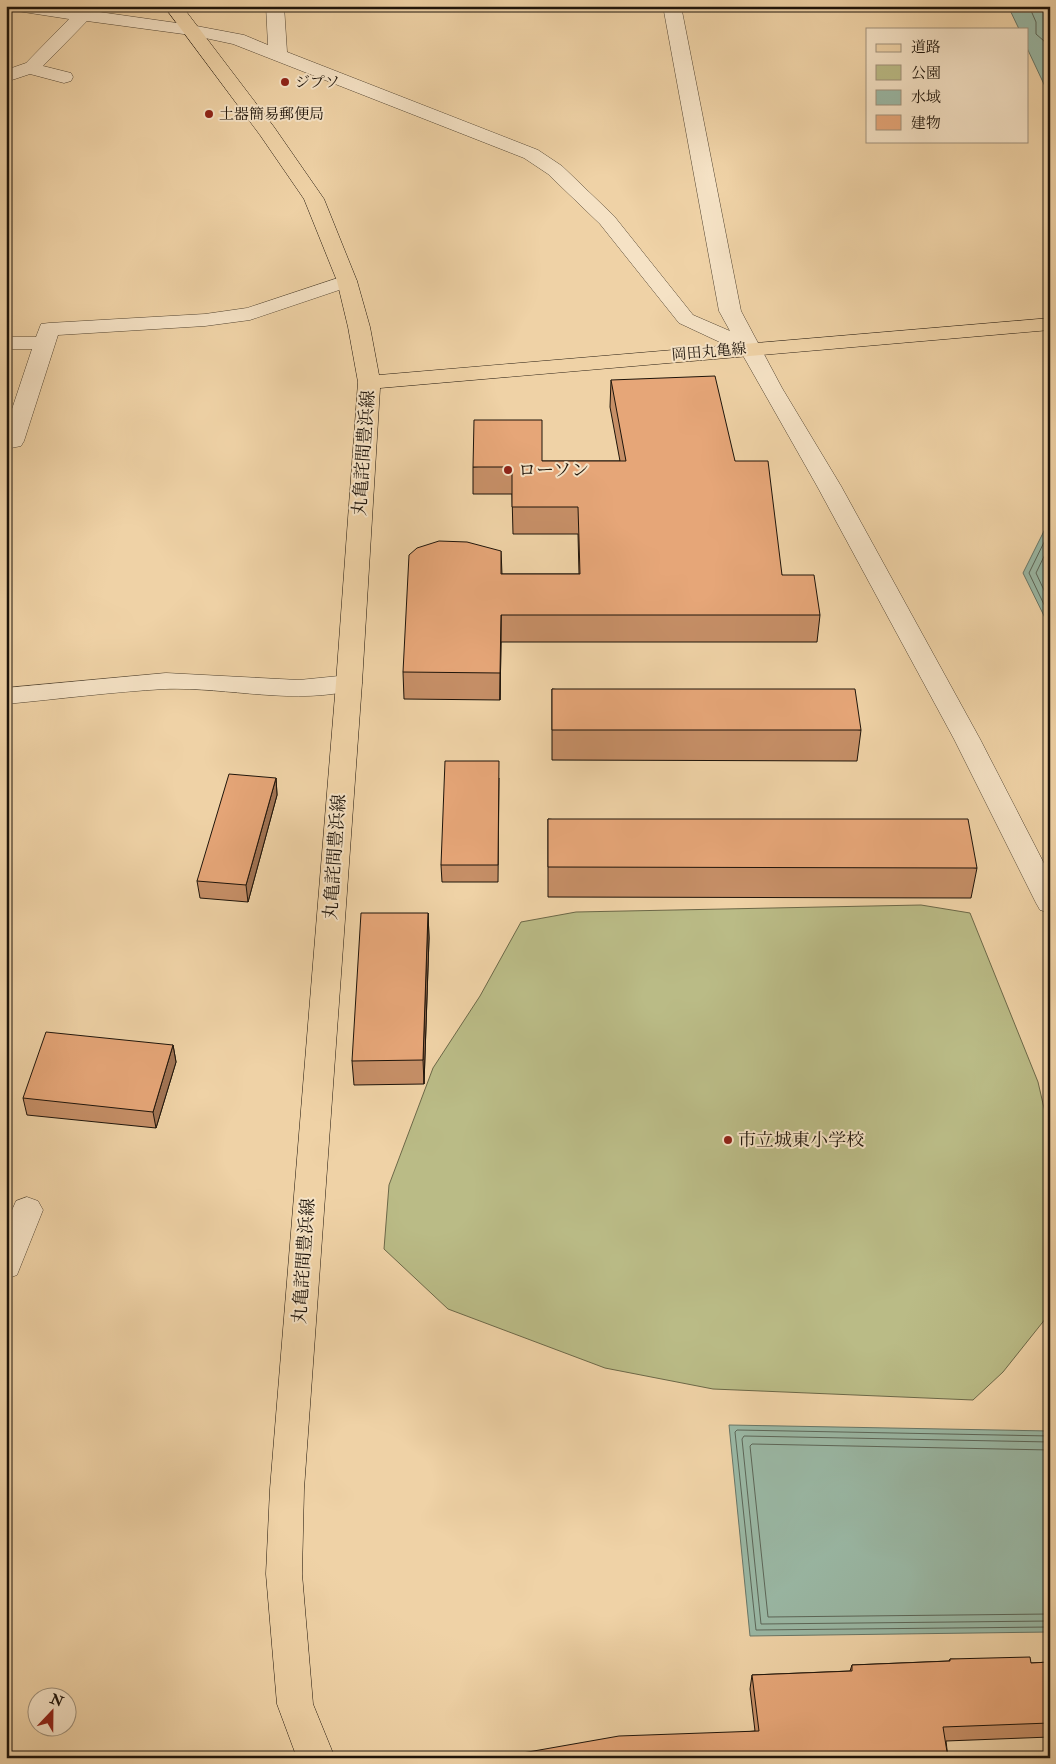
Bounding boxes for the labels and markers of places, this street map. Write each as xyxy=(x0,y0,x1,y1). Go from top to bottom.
place label: ジプソ xyxy=(295,73,340,92)
marker: ジプソ xyxy=(279,76,291,88)
place label: 土器簡易郵便局 xyxy=(219,105,324,124)
marker: 土器簡易郵便局 xyxy=(203,108,215,120)
place label: ローソン xyxy=(518,459,589,482)
marker: ローソン xyxy=(502,464,514,476)
place label: 市立城東小学校 xyxy=(738,1129,864,1152)
marker: 市立城東小学校 xyxy=(722,1134,734,1146)

